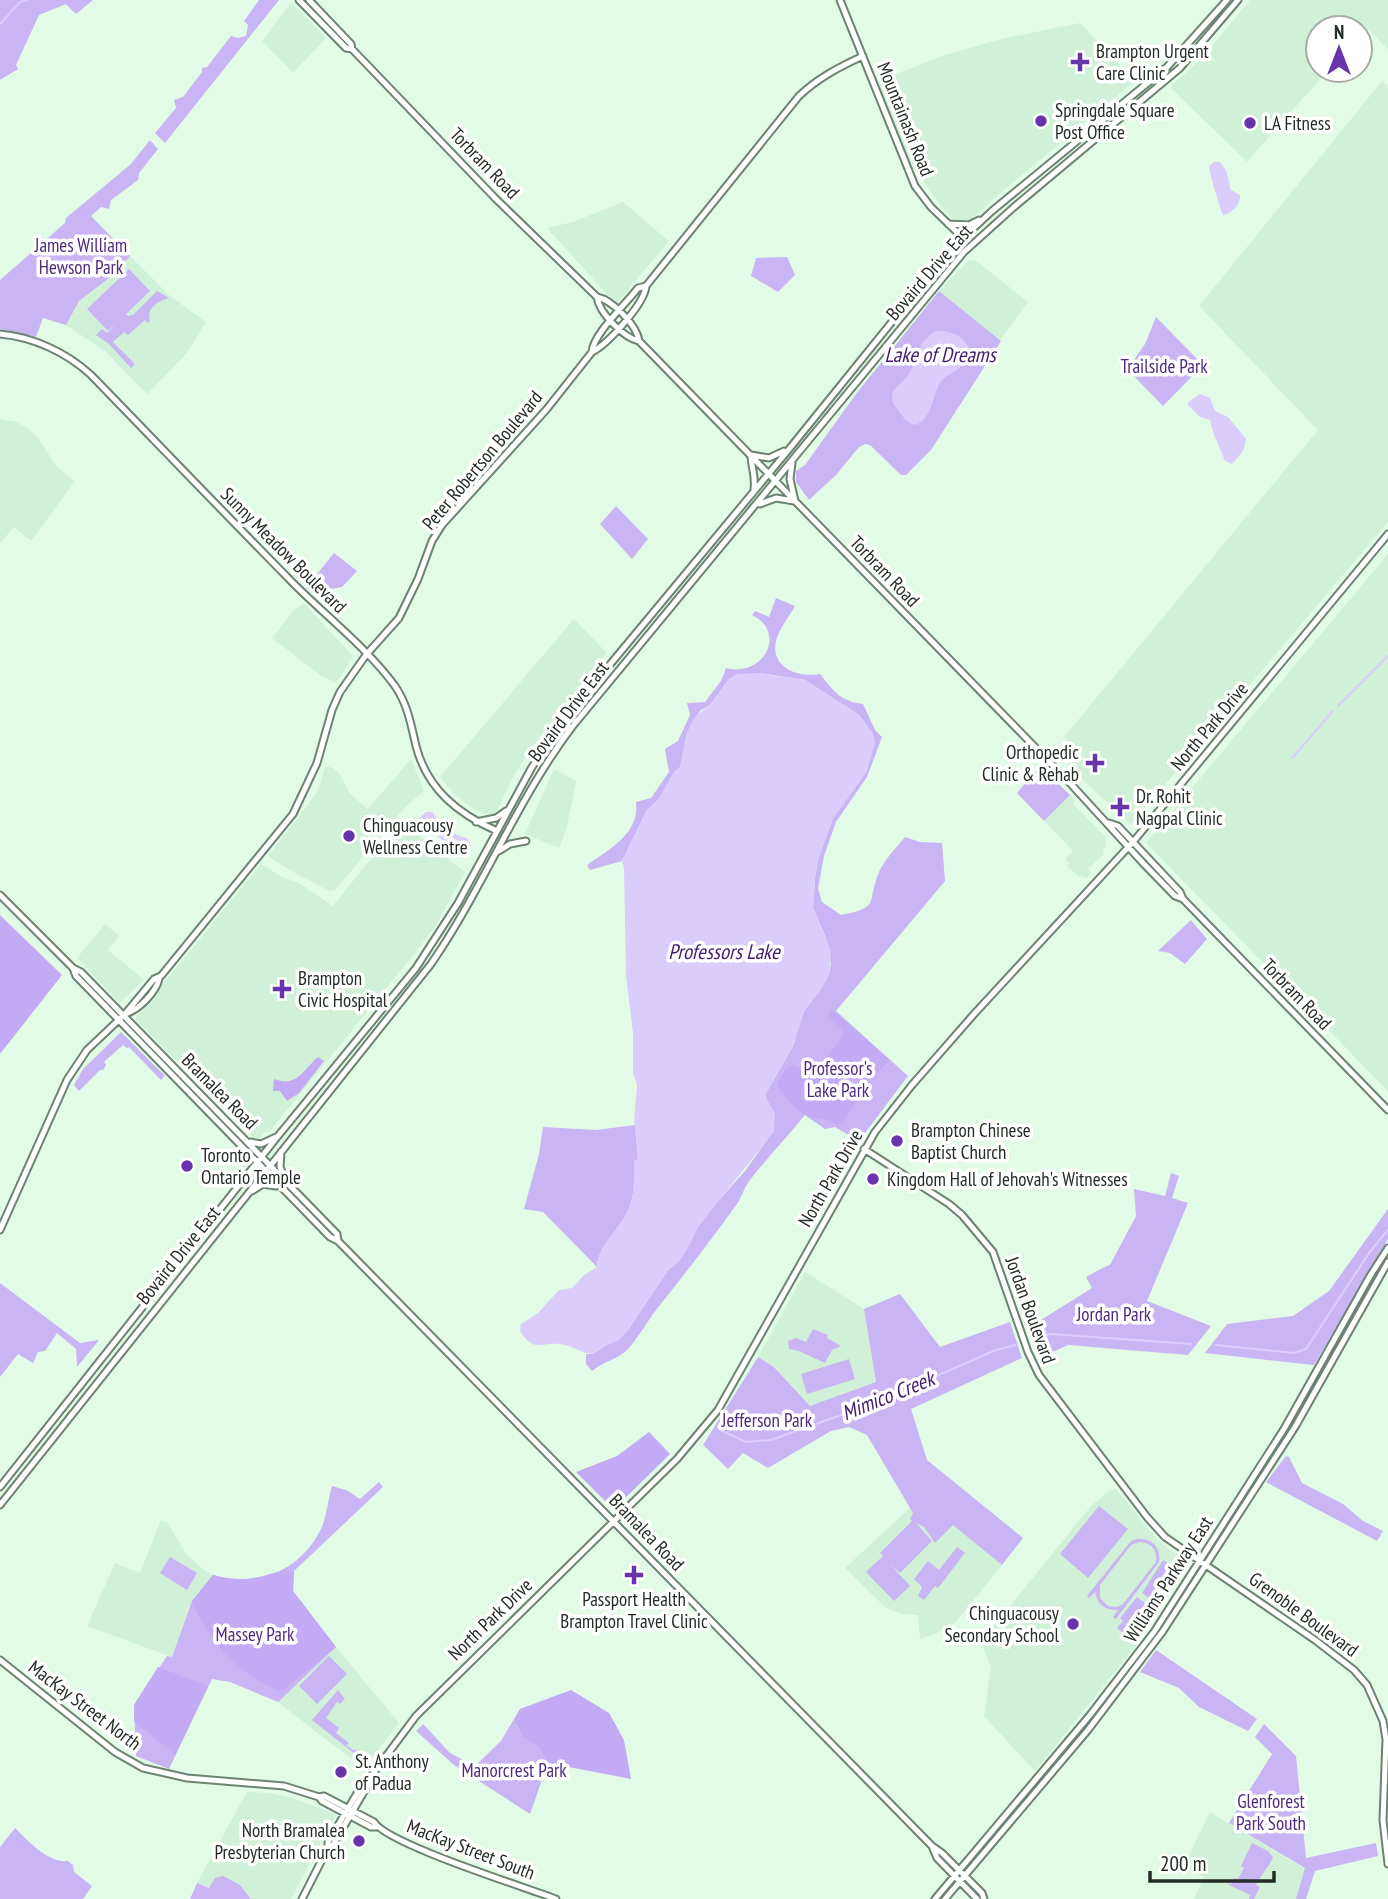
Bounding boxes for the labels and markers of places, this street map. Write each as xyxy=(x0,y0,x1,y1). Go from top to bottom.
place label: Brampton Urgent Care Clinic xyxy=(1096,39,1210,85)
marker: Brampton Urgent Care Clinic xyxy=(1070,52,1090,72)
place label: Springdale Square Post Office xyxy=(1055,98,1175,144)
place label: LA Fitness xyxy=(1264,111,1331,135)
marker: Springdale Square Post Office xyxy=(1033,113,1049,129)
marker: LA Fitness xyxy=(1242,115,1258,131)
place label: Orthopedic Clinic & Rehab xyxy=(982,740,1079,786)
marker: Orthopedic Clinic & Rehab xyxy=(1085,753,1105,773)
place label: Dr. Rohit Nagpal Clinic xyxy=(1136,784,1223,830)
marker: Dr. Rohit Nagpal Clinic xyxy=(1110,797,1130,817)
place label: Chinguacousy Wellness Centre xyxy=(363,813,468,859)
marker: Chinguacousy Wellness Centre xyxy=(341,828,357,844)
place label: Brampton Civic Hospital xyxy=(298,966,388,1012)
marker: Brampton Civic Hospital xyxy=(272,979,292,999)
place label: Brampton Chinese Baptist Church xyxy=(911,1118,1031,1164)
marker: Brampton Chinese Baptist Church xyxy=(889,1133,905,1149)
place label: Toronto Ontario Temple xyxy=(201,1143,301,1189)
marker: Toronto Ontario Temple xyxy=(179,1158,195,1174)
place label: Kingdom Hall of Jehovah's Witnesses xyxy=(887,1167,1128,1191)
marker: Kingdom Hall of Jehovah's Witnesses xyxy=(865,1171,881,1187)
marker: Passport Health Brampton Travel Clinic xyxy=(624,1565,644,1585)
place label: Passport Health Brampton Travel Clinic xyxy=(560,1587,708,1633)
place label: Chinguacousy Secondary School xyxy=(944,1601,1060,1647)
marker: Chinguacousy Secondary School xyxy=(1065,1616,1081,1632)
place label: St. Anthony of Padua xyxy=(355,1749,429,1795)
marker: St. Anthony of Padua xyxy=(333,1764,349,1780)
place label: North Bramalea Presbyterian Church xyxy=(214,1818,345,1864)
marker: North Bramalea Presbyterian Church xyxy=(351,1833,367,1849)

